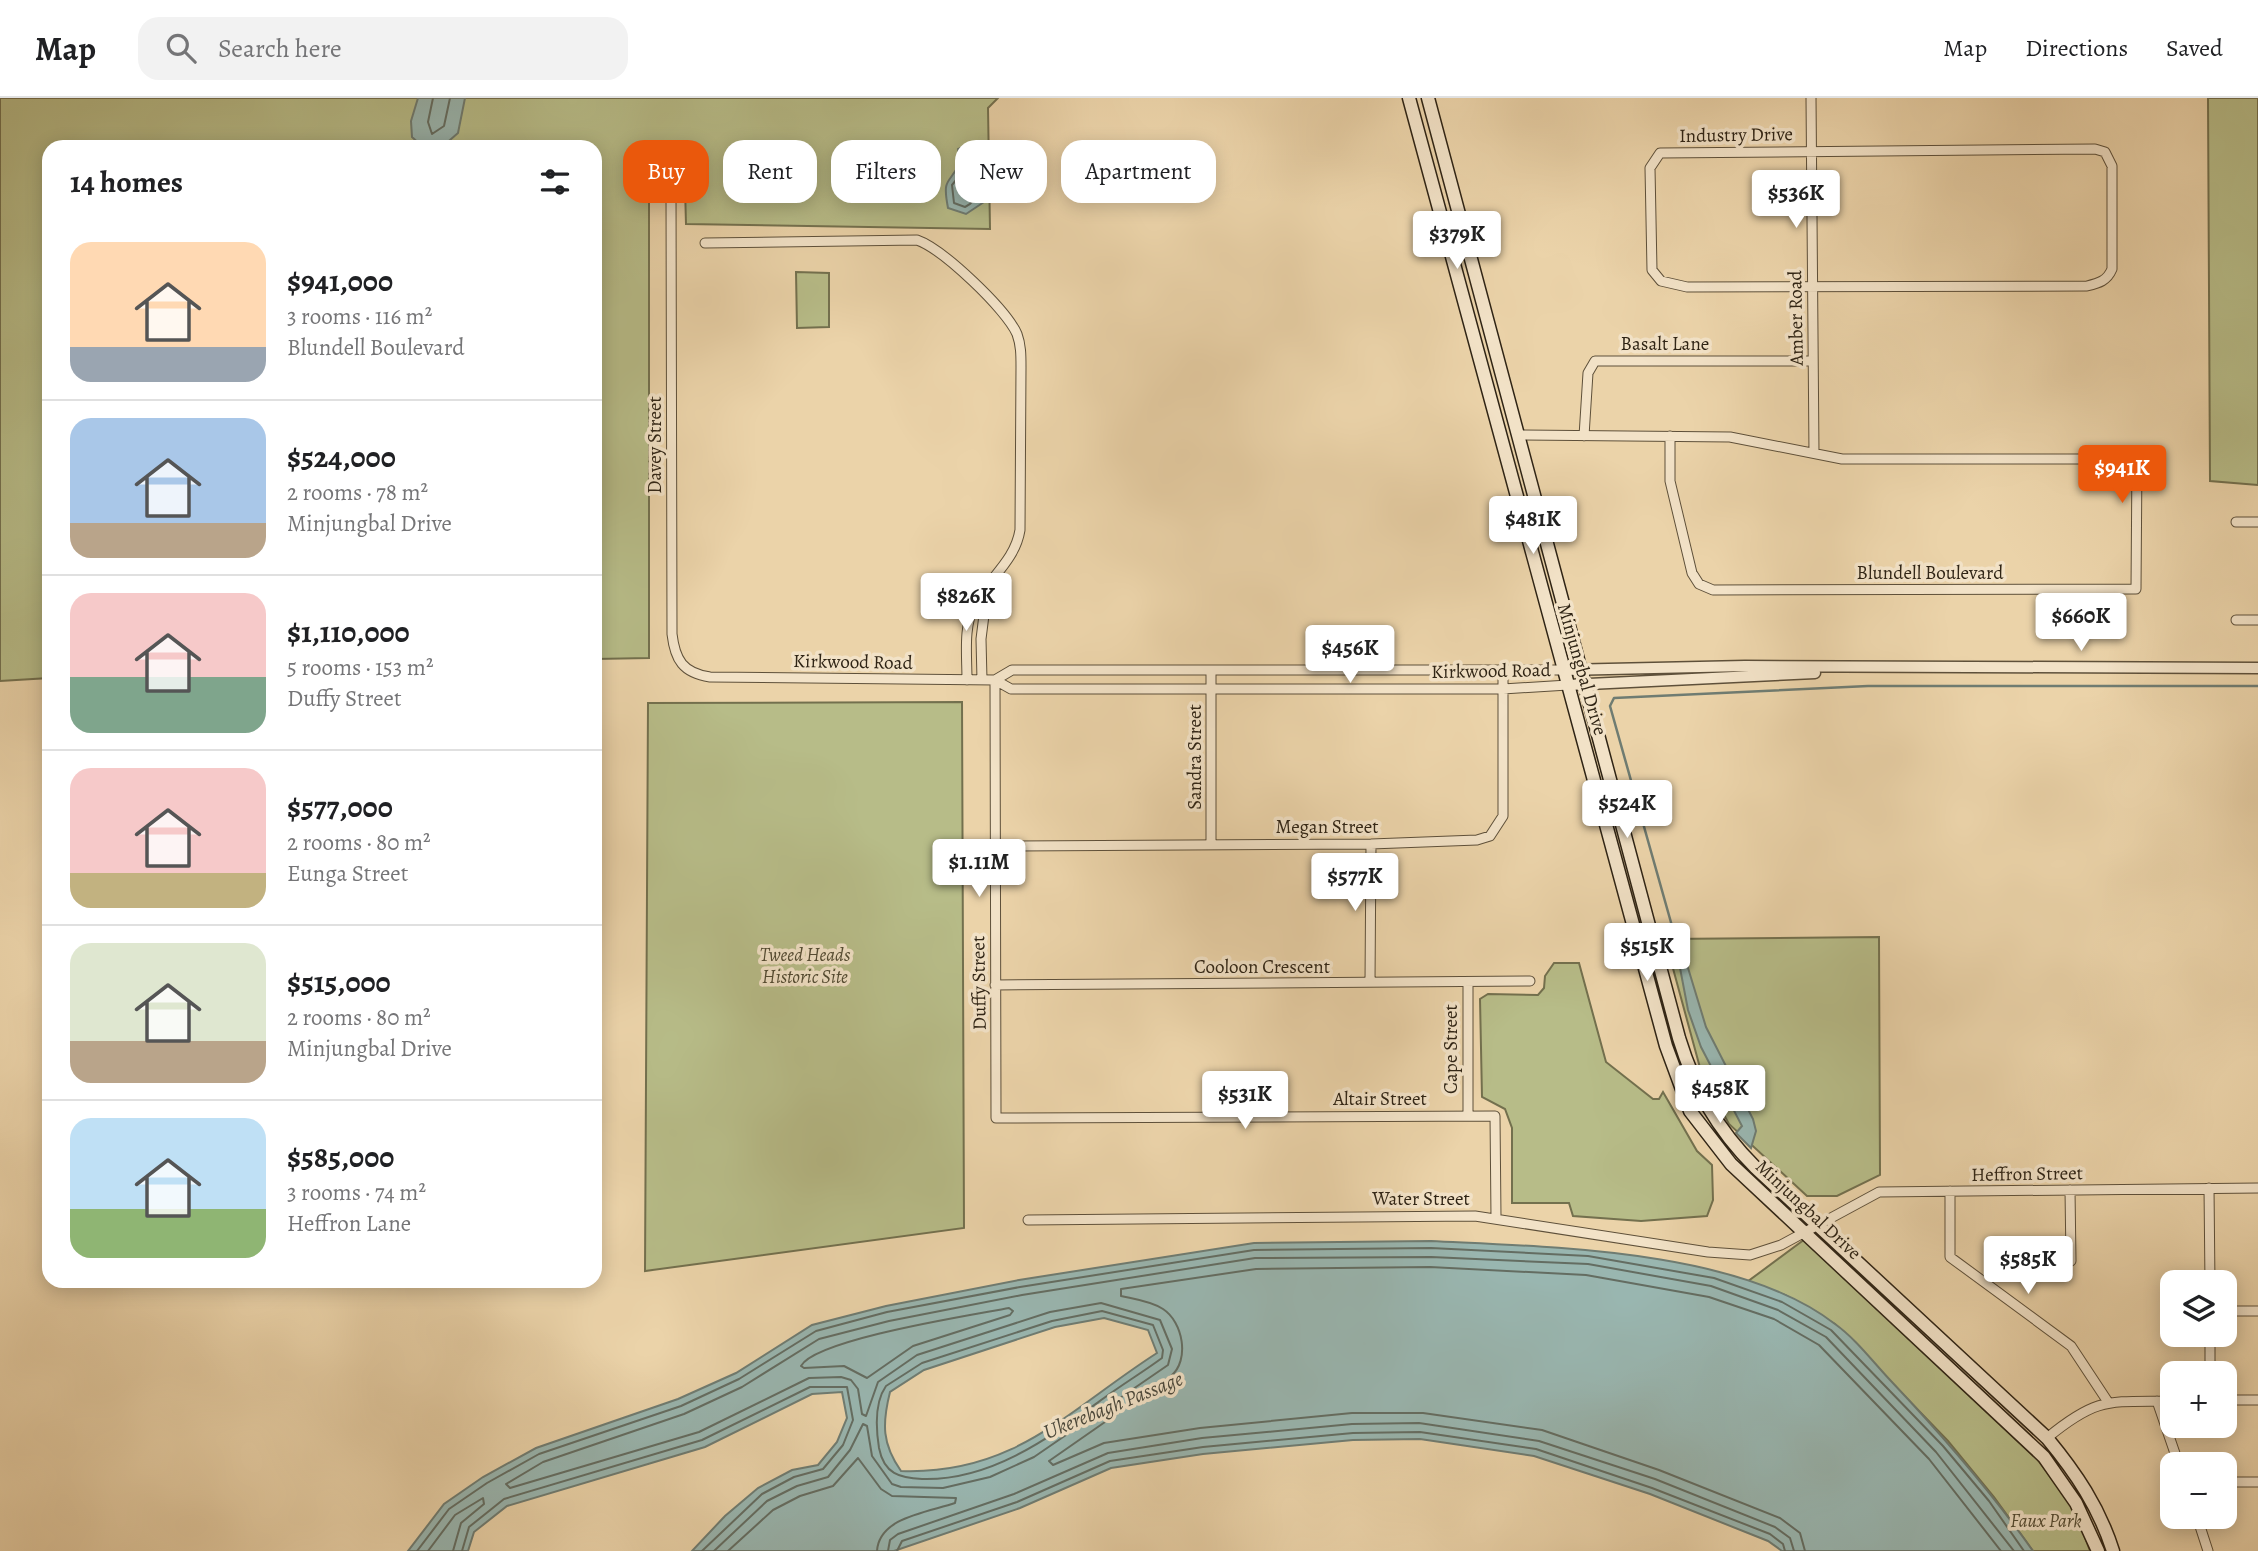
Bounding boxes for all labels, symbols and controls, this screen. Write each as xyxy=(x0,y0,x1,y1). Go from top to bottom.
search box xyxy=(138,17,628,80)
text: Map xyxy=(35,26,96,71)
icon: search xyxy=(162,29,200,67)
text: Search here xyxy=(218,31,342,66)
text: Map xyxy=(1943,32,1987,64)
text: Directions xyxy=(2025,32,2128,64)
text: Saved xyxy=(2166,32,2223,64)
street label: Industry Drive xyxy=(1679,121,1793,149)
chip: Buy xyxy=(623,140,709,203)
chip: Rent xyxy=(723,140,817,203)
chip: Filters xyxy=(831,140,941,203)
chip: New xyxy=(955,140,1047,203)
chip: Apartment xyxy=(1061,140,1216,203)
text: 14 homes xyxy=(70,162,183,202)
icon: filters xyxy=(536,163,574,201)
pin: $536K xyxy=(1747,170,1845,230)
text: $536K xyxy=(1768,177,1824,208)
pin: $379K xyxy=(1408,212,1506,271)
text: $379K xyxy=(1429,218,1485,249)
text: $941,000 xyxy=(287,261,393,301)
street label: Amber Road xyxy=(1782,269,1810,367)
icon: home xyxy=(126,270,210,354)
text: 3 rooms · 116 m² xyxy=(287,301,432,332)
street label: Basalt Lane xyxy=(1621,331,1709,357)
text: Blundell Boulevard xyxy=(287,332,465,363)
street label: Davey Street xyxy=(642,396,668,494)
text: $524,000 xyxy=(287,437,396,477)
icon: home xyxy=(126,446,210,530)
pin: $941K xyxy=(2073,446,2171,505)
text: $941K xyxy=(2094,452,2150,483)
text: 2 rooms · 78 m² xyxy=(287,477,428,508)
pin: $481K xyxy=(1484,496,1582,556)
text: $481K xyxy=(1505,503,1561,534)
text: Minjungbal Drive xyxy=(287,508,452,539)
street label: Blundell Boulevard xyxy=(1857,560,2004,586)
pin: $826K xyxy=(917,574,1015,633)
text: $826K xyxy=(937,580,995,611)
pin: $660K xyxy=(2032,594,2130,653)
street label: Minjungbal Drive xyxy=(1551,600,1613,738)
text: $660K xyxy=(2052,600,2110,631)
text: $1,110,000 xyxy=(287,612,410,652)
icon: home xyxy=(126,621,210,705)
pin: $456K xyxy=(1301,626,1399,685)
text: $456K xyxy=(1321,632,1379,663)
street label: Kirkwood Road xyxy=(793,648,914,676)
text: 5 rooms · 153 m² xyxy=(287,652,434,683)
street label: Kirkwood Road xyxy=(1431,657,1552,685)
text: Duffy Street xyxy=(287,683,401,714)
street label: Sandra Street xyxy=(1182,704,1208,810)
pin: $524K xyxy=(1578,780,1676,840)
text: $577,000 xyxy=(287,787,393,827)
text: $524K xyxy=(1598,787,1656,818)
icon: home xyxy=(126,796,210,880)
street label: Megan Street xyxy=(1275,814,1379,840)
text: 2 rooms · 80 m² xyxy=(287,827,431,858)
pin: $1.11M xyxy=(922,840,1036,899)
text: $1.11M xyxy=(948,846,1010,877)
pin: $577K xyxy=(1306,854,1404,913)
text: Eunga Street xyxy=(287,858,408,889)
text: $577K xyxy=(1327,860,1383,891)
pin: $515K xyxy=(1598,924,1696,983)
text: $515K xyxy=(1620,930,1674,961)
street label: Duffy Street xyxy=(965,935,993,1030)
park label: Tweed Heads Historic Site xyxy=(760,942,851,990)
street label: Cooloon Crescent xyxy=(1194,954,1330,980)
text: $515,000 xyxy=(287,962,391,1002)
icon: home xyxy=(126,971,210,1055)
text: 2 rooms · 80 m² xyxy=(287,1002,431,1033)
street label: Cape Street xyxy=(1438,1004,1464,1094)
text: Minjungbal Drive xyxy=(287,1033,452,1064)
pin: $458K xyxy=(1671,1066,1769,1125)
pin: $531K xyxy=(1196,1072,1294,1131)
text: $458K xyxy=(1691,1072,1749,1103)
text: $531K xyxy=(1218,1078,1272,1109)
street label: Altair Street xyxy=(1332,1086,1427,1112)
text: $585,000 xyxy=(287,1137,394,1177)
icon: home xyxy=(126,1146,210,1230)
street label: Minjungbal Drive xyxy=(1750,1154,1867,1266)
street label: Heffron Street xyxy=(1971,1160,2083,1188)
text: 3 rooms · 74 m² xyxy=(287,1177,426,1208)
street label: Water Street xyxy=(1371,1186,1470,1212)
text: Heffron Lane xyxy=(287,1208,411,1239)
pin: $585K xyxy=(1979,1236,2077,1296)
text: $585K xyxy=(2000,1243,2056,1274)
map controls xyxy=(2160,1270,2237,1529)
button: layers xyxy=(2160,1270,2237,1347)
button: + xyxy=(2160,1361,2237,1438)
water label: Ukerebagh Passage xyxy=(1039,1364,1187,1446)
button: − xyxy=(2160,1452,2237,1529)
park label: Faux Park xyxy=(2010,1508,2082,1534)

